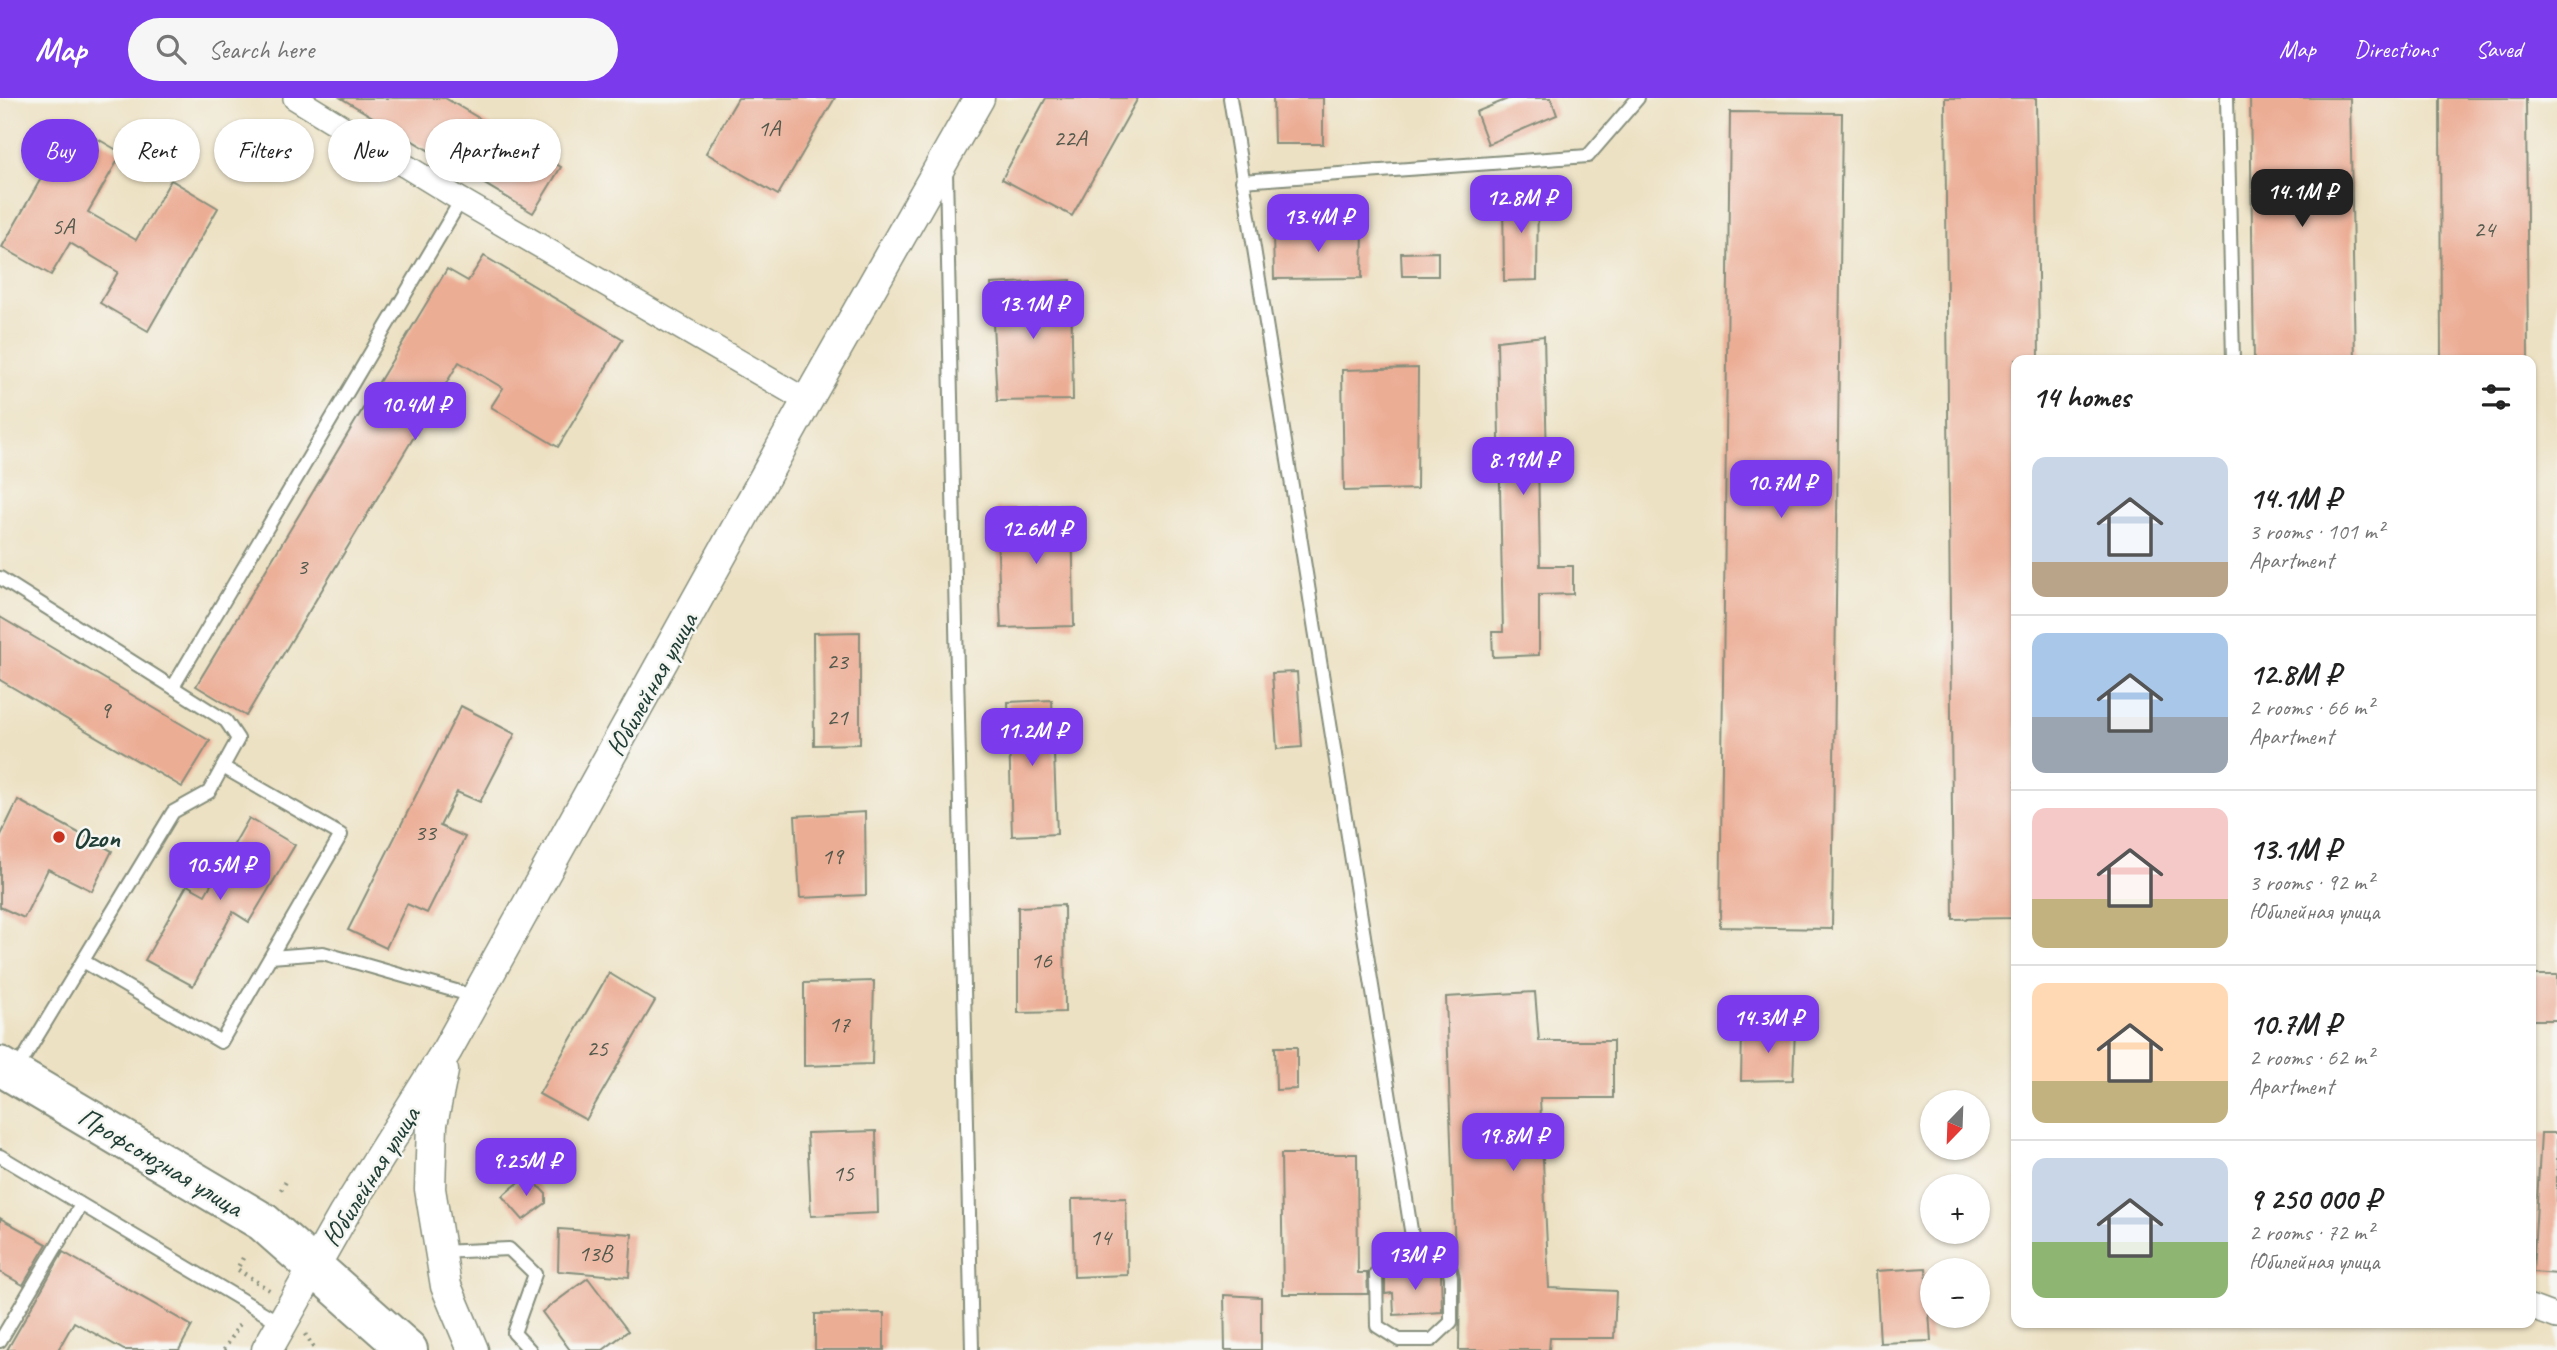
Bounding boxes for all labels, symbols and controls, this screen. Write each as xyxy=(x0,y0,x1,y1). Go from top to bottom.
search box xyxy=(128,18,618,81)
text: Map xyxy=(35,28,86,70)
icon: search xyxy=(152,30,190,68)
text: Search here xyxy=(208,33,314,66)
text: Map xyxy=(2279,34,2316,64)
text: Directions xyxy=(2354,34,2437,64)
text: Saved xyxy=(2475,34,2522,64)
house number: 1А xyxy=(758,113,781,143)
chip: Buy xyxy=(21,119,99,182)
chip: Rent xyxy=(113,119,200,182)
chip: Filters xyxy=(214,119,314,182)
chip: New xyxy=(328,119,411,182)
chip: Apartment xyxy=(425,119,561,182)
house number: 22А xyxy=(1053,123,1088,153)
pin: 14.1M ₽ xyxy=(2237,170,2367,229)
pin: 12.8M ₽ xyxy=(1456,176,1586,235)
text: 14.1M ₽ xyxy=(2267,177,2337,206)
text: 12.8M ₽ xyxy=(1486,183,1556,212)
pin: 13.4M ₽ xyxy=(1253,194,1383,254)
text: 13.4M ₽ xyxy=(1283,202,1353,231)
house number: 5А xyxy=(52,211,75,241)
house number: 24 xyxy=(2473,214,2497,244)
pin: 13.1M ₽ xyxy=(968,282,1098,341)
text: 13.1M ₽ xyxy=(998,289,1068,318)
text: 14 homes xyxy=(2032,378,2130,416)
icon: filters xyxy=(2477,378,2515,416)
pin: 10.4M ₽ xyxy=(350,382,480,442)
text: 10.4M ₽ xyxy=(380,390,450,419)
pin: 8.19M ₽ xyxy=(1458,438,1588,497)
text: 8.19M ₽ xyxy=(1488,445,1558,474)
pin: 10.7M ₽ xyxy=(1716,460,1846,520)
text: 10.7M ₽ xyxy=(1746,468,1816,497)
text: 14.1M ₽ xyxy=(2249,479,2340,517)
icon: home xyxy=(2088,485,2172,569)
pin: 12.6M ₽ xyxy=(971,506,1101,566)
text: 12.6M ₽ xyxy=(1001,514,1071,543)
text: 3 rooms · 101 m² xyxy=(2249,517,2384,546)
text: Apartment xyxy=(2249,546,2334,575)
house number: 3 xyxy=(297,551,310,581)
street label: Юбилейная улица xyxy=(598,605,706,762)
house number: 23 xyxy=(826,646,850,676)
text: 12.8M ₽ xyxy=(2249,655,2340,693)
icon: home xyxy=(2088,661,2172,745)
text: 2 rooms · 66 m² xyxy=(2249,693,2373,722)
house number: 9 xyxy=(100,695,113,725)
house number: 21 xyxy=(826,702,849,732)
pin: 11.2M ₽ xyxy=(967,708,1097,768)
text: 11.2M ₽ xyxy=(997,716,1067,745)
text: Apartment xyxy=(2249,722,2334,751)
house number: 33 xyxy=(414,817,438,847)
place label: Ozon xyxy=(73,820,121,855)
marker: Ozon xyxy=(51,829,67,845)
text: 13.1M ₽ xyxy=(2249,830,2340,868)
icon: home xyxy=(2088,836,2172,920)
house number: 19 xyxy=(821,841,845,871)
pin: 10.5M ₽ xyxy=(155,842,285,902)
text: 10.5M ₽ xyxy=(185,850,255,879)
text: 3 rooms · 92 m² xyxy=(2249,868,2373,897)
text: Юбилейная улица xyxy=(2249,897,2380,926)
house number: 16 xyxy=(1030,945,1053,975)
pin: 14.3M ₽ xyxy=(1703,996,1833,1055)
text: 14.3M ₽ xyxy=(1733,1003,1803,1032)
text: 10.7M ₽ xyxy=(2249,1005,2340,1043)
house number: 17 xyxy=(828,1009,851,1039)
icon: home xyxy=(2088,1011,2172,1095)
house number: 25 xyxy=(586,1033,609,1063)
text: 2 rooms · 62 m² xyxy=(2249,1043,2373,1072)
text: Apartment xyxy=(2249,1072,2334,1101)
north arrow xyxy=(1920,1090,1990,1160)
map controls xyxy=(1920,1090,1990,1328)
street label: Юбилейная улица xyxy=(313,1098,428,1253)
street label: Профсоюзная улица xyxy=(71,1099,251,1226)
pin: 19.8M ₽ xyxy=(1448,1114,1578,1173)
text: 19.8M ₽ xyxy=(1478,1121,1548,1150)
pin: 9.25M ₽ xyxy=(461,1138,591,1198)
text: 9.25M ₽ xyxy=(491,1146,561,1175)
house number: 15 xyxy=(832,1158,855,1188)
button: + xyxy=(1920,1174,1990,1244)
text: 9 250 000 ₽ xyxy=(2249,1180,2380,1218)
icon: home xyxy=(2088,1186,2172,1270)
text: 2 rooms · 72 m² xyxy=(2249,1218,2373,1247)
house number: 14 xyxy=(1089,1222,1113,1252)
pin: 13M ₽ xyxy=(1366,1232,1464,1292)
house number: 13В xyxy=(578,1238,614,1268)
text: 13M ₽ xyxy=(1388,1240,1442,1269)
text: Юбилейная улица xyxy=(2249,1247,2380,1276)
button: − xyxy=(1920,1258,1990,1328)

